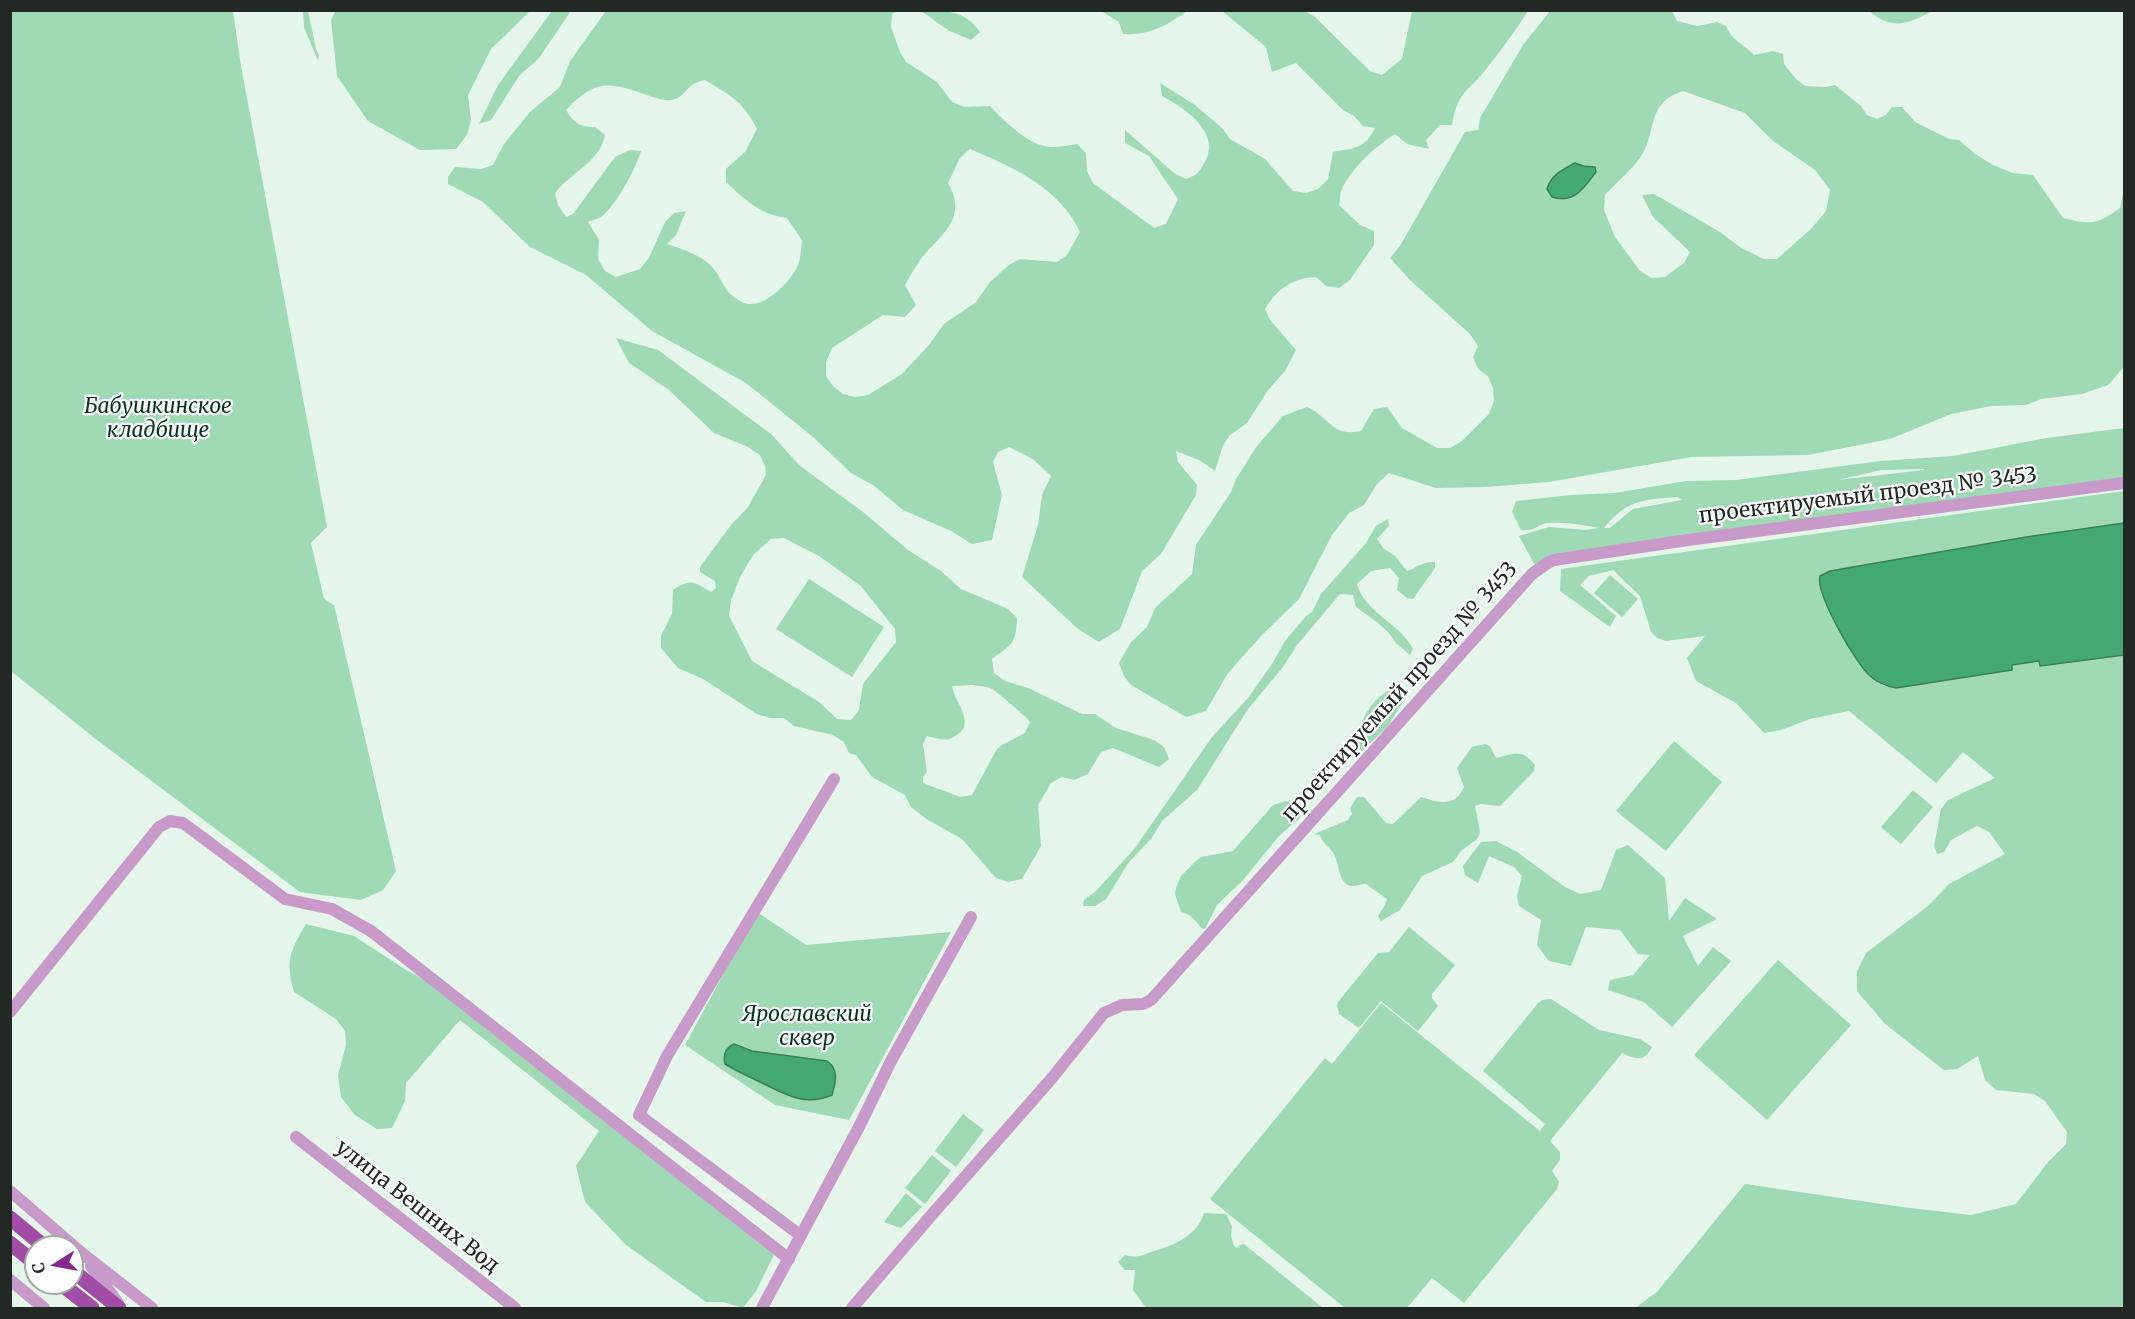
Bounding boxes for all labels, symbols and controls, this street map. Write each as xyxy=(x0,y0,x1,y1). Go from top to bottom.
park label: Бабушкинское кладбище xyxy=(84,394,232,444)
street label: проектируемый проезд № 3453 xyxy=(1698,463,2038,529)
street label: проектируемый проезд № 3453 xyxy=(1277,557,1523,827)
park label: Ярославский сквер xyxy=(742,1002,872,1052)
street label: улица Вешних Вод xyxy=(330,1135,504,1279)
north arrow xyxy=(24,1235,84,1295)
text: С xyxy=(27,1261,49,1275)

